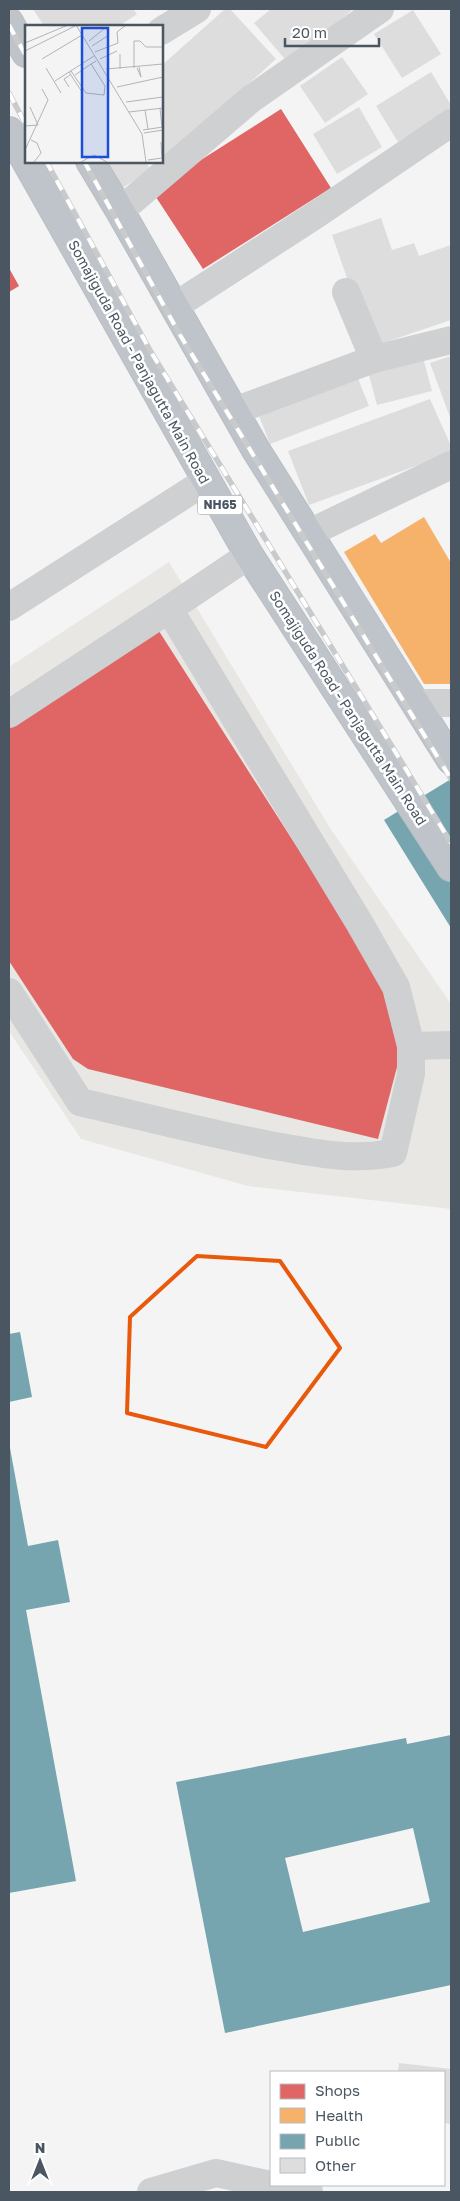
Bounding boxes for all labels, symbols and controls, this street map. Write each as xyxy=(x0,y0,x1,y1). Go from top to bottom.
scale bar xyxy=(285,15,379,47)
text: 20 m xyxy=(292,23,327,41)
inset map xyxy=(25,25,162,162)
street label: Somajiguda Road - Panjagutta Main Road xyxy=(65,237,214,486)
road number: NH65 xyxy=(198,496,242,514)
street label: Somajiguda Road - Panjagutta Main Road xyxy=(266,587,431,828)
legend xyxy=(270,2071,445,2186)
text: Shops xyxy=(315,2081,360,2099)
text: Health xyxy=(315,2106,363,2124)
text: Public xyxy=(315,2131,360,2149)
north arrow xyxy=(15,2136,65,2186)
text: N xyxy=(35,2139,45,2156)
text: Other xyxy=(315,2156,356,2174)

